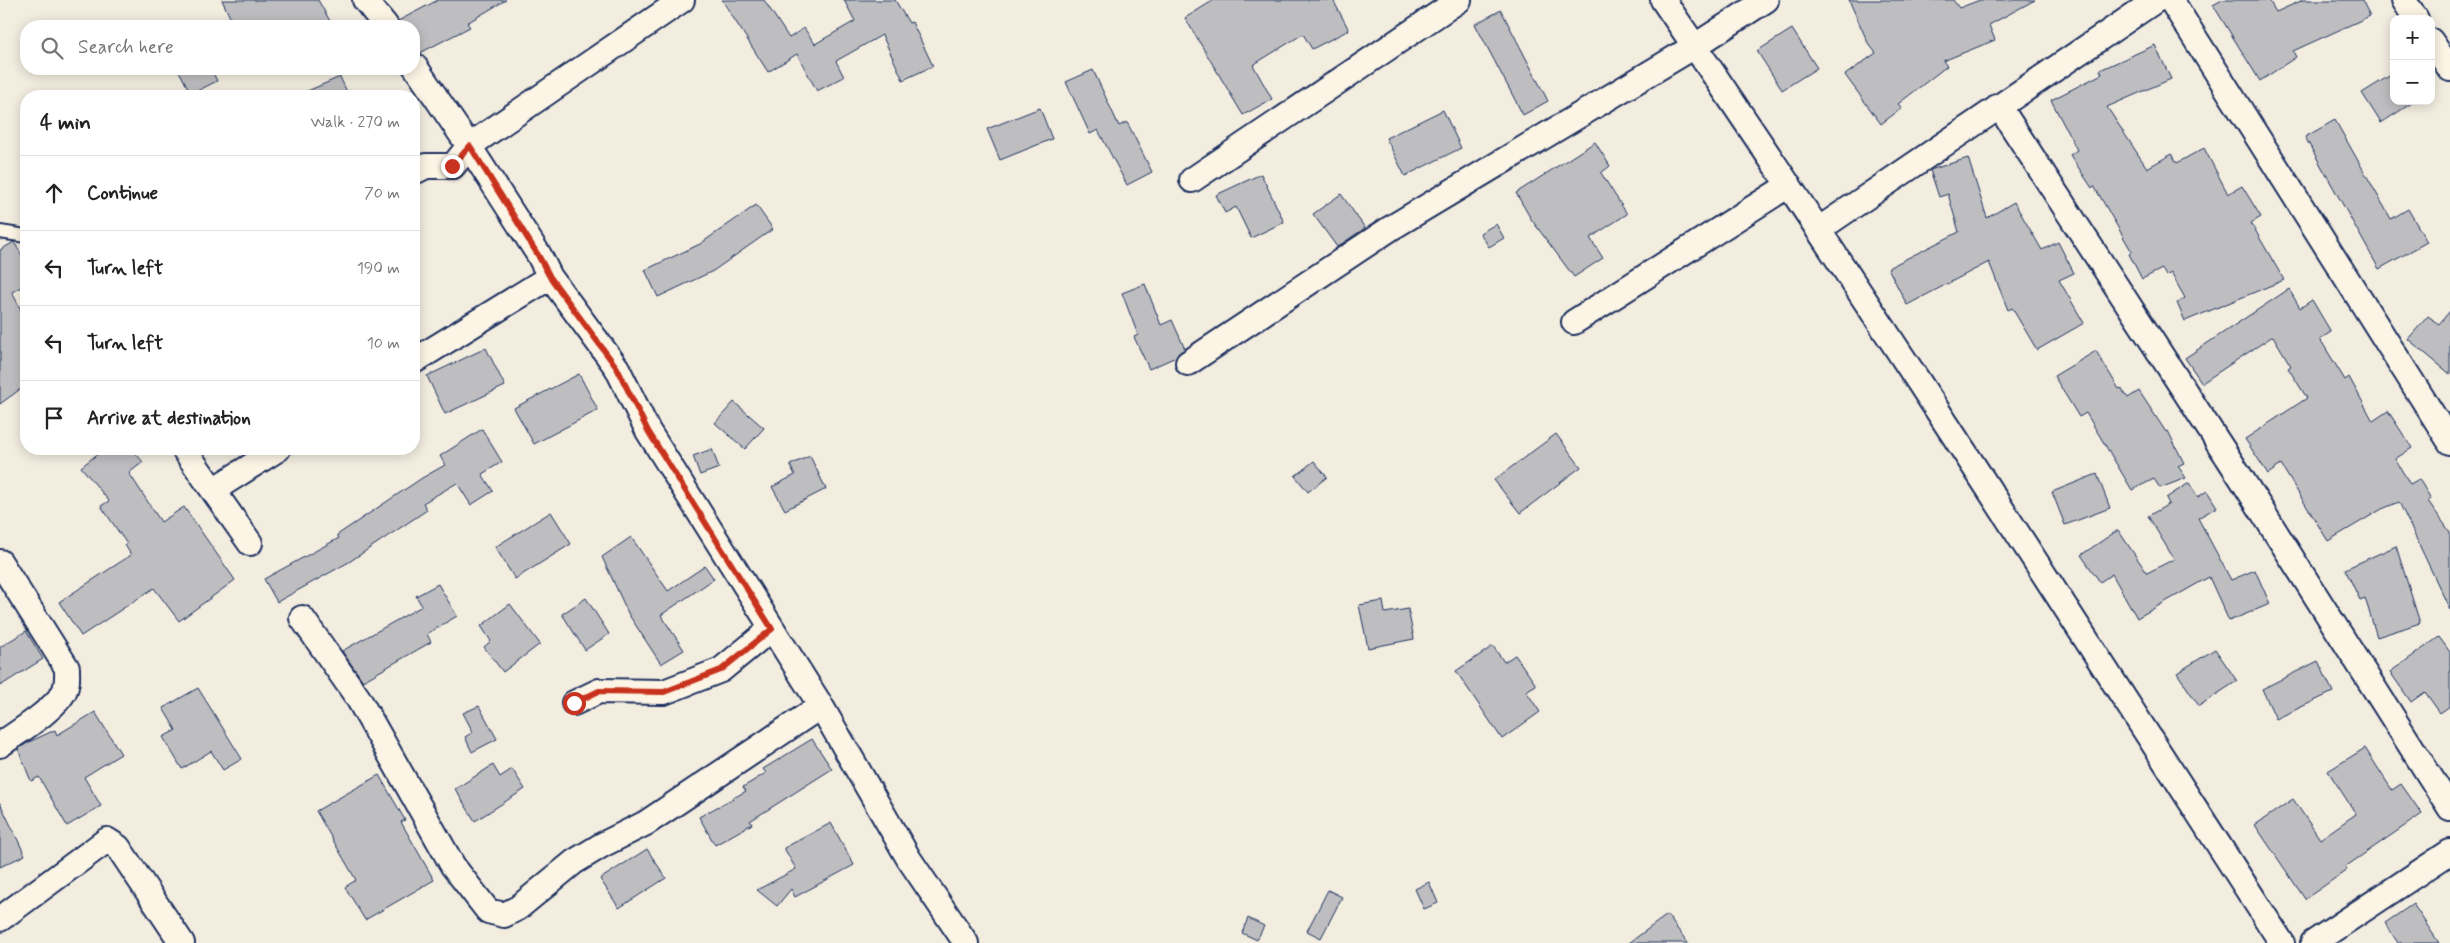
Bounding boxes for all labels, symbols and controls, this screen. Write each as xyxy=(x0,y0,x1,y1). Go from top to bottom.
map controls xyxy=(2390,15,2435,105)
button: + xyxy=(2390,15,2435,60)
search box xyxy=(20,20,420,75)
icon: search xyxy=(38,34,66,62)
text: Search here xyxy=(78,35,174,60)
button: − xyxy=(2390,60,2435,105)
text: 4 min xyxy=(40,109,91,137)
text: Walk · 270 m xyxy=(311,112,400,133)
route end xyxy=(441,155,464,178)
icon: ahead xyxy=(40,179,68,207)
text: Continue xyxy=(87,181,158,206)
text: 70 m xyxy=(364,183,400,204)
icon: left xyxy=(40,254,68,282)
text: Turn left xyxy=(87,256,163,281)
text: 190 m xyxy=(357,258,400,279)
icon: left xyxy=(40,329,68,357)
text: Turn left xyxy=(87,331,163,356)
text: 10 m xyxy=(367,333,400,354)
icon: arrive xyxy=(40,404,68,432)
text: Arrive at destination xyxy=(87,406,251,431)
route start xyxy=(563,692,586,715)

